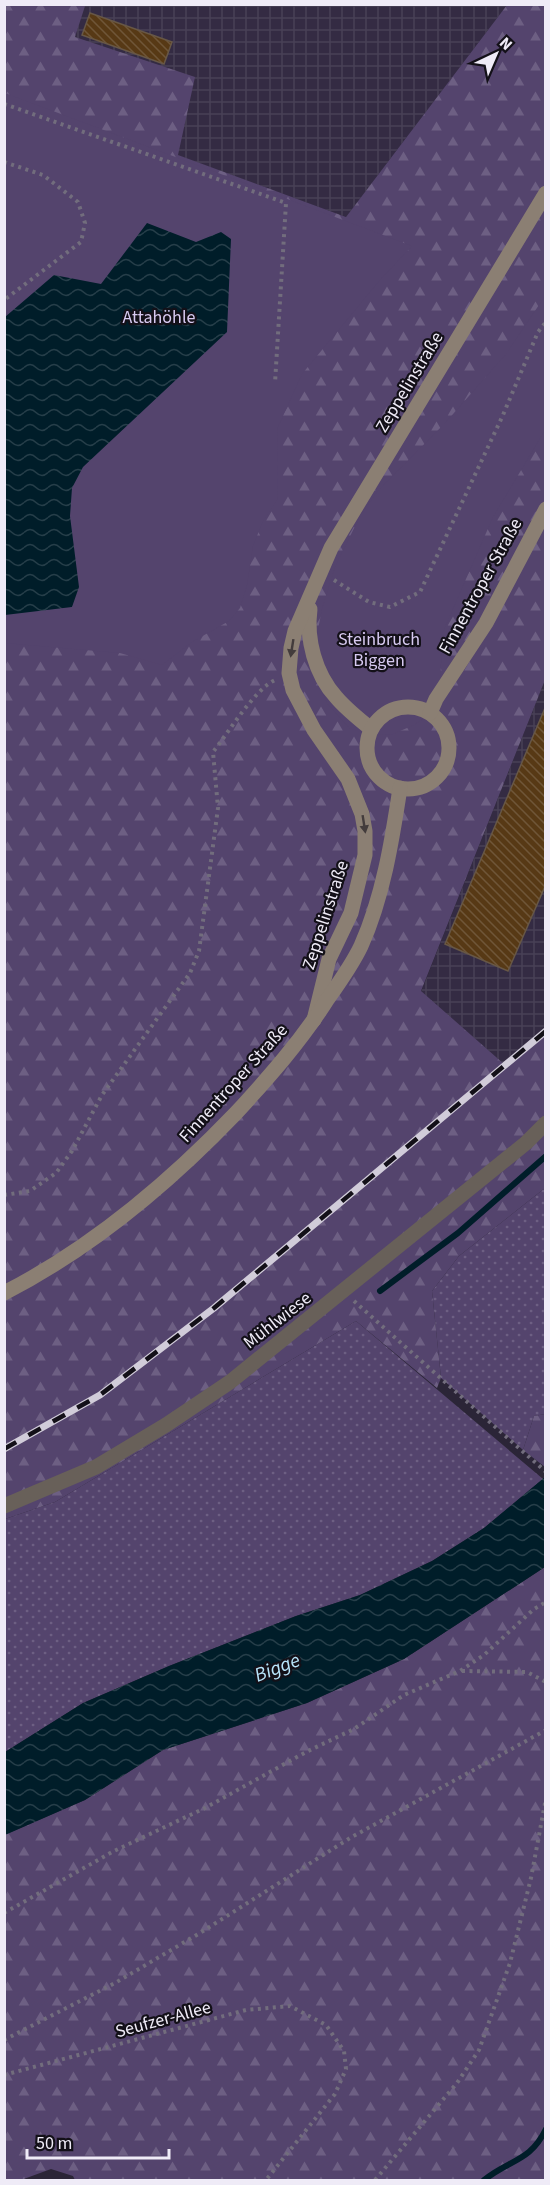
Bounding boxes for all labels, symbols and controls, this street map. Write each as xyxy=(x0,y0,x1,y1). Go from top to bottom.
north arrow xyxy=(466,24,526,84)
text: N xyxy=(494,32,517,56)
park label: Attahöhle xyxy=(123,305,196,330)
street label: Zeppelinstraße xyxy=(369,327,449,437)
street label: Finnentroper Straße xyxy=(433,514,528,659)
park label: Steinbruch Biggen xyxy=(338,627,420,673)
one-way arrow xyxy=(287,639,296,658)
one-way arrow xyxy=(359,814,368,833)
street label: Zeppelinstraße xyxy=(296,857,355,973)
street label: Finnentroper Straße xyxy=(173,1018,294,1148)
street label: Mühlwiese xyxy=(238,1286,317,1355)
water label: Bigge xyxy=(250,1646,304,1689)
street label: Seufzer-Allee xyxy=(113,1995,214,2044)
scale bar xyxy=(27,2122,170,2160)
text: 50 m xyxy=(36,2131,72,2156)

